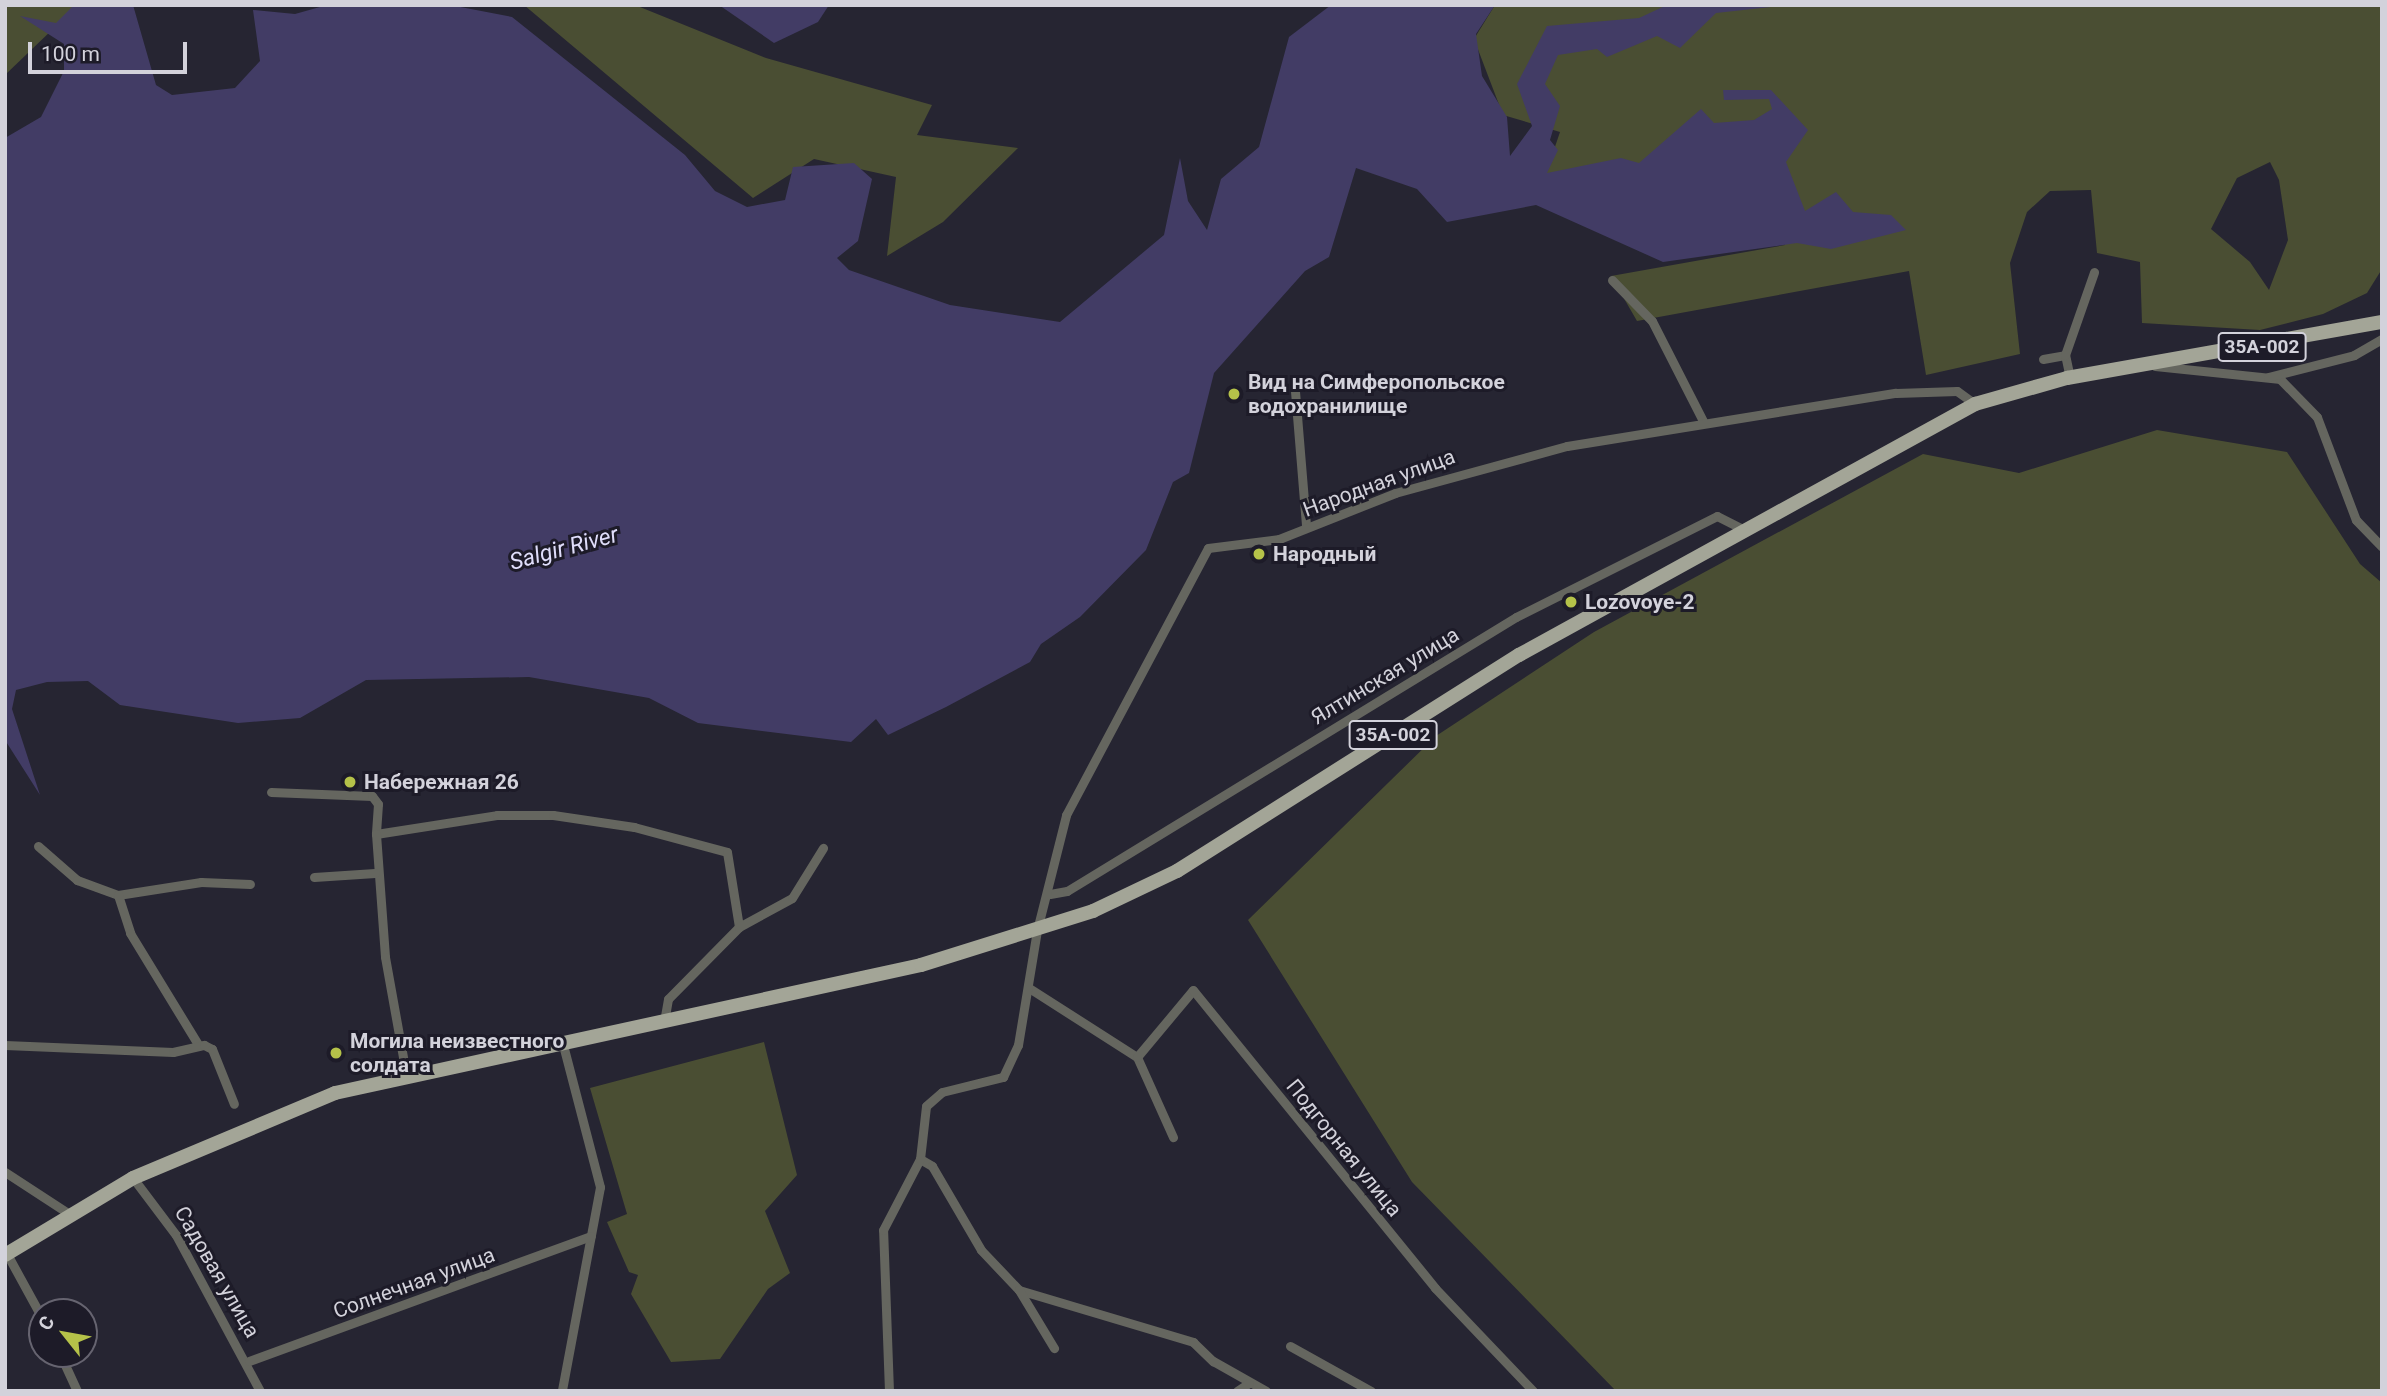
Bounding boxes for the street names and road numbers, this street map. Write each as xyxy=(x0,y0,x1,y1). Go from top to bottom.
road number: 35А-002 xyxy=(2216,332,2308,362)
street label: Народная улица xyxy=(1300,444,1458,522)
street label: Ялтинская улица xyxy=(1307,622,1463,730)
road number: 35А-002 xyxy=(1348,720,1438,750)
street label: Подгорная улица xyxy=(1281,1074,1407,1222)
street label: Садовая улица xyxy=(169,1202,265,1342)
street label: Солнечная улица xyxy=(330,1242,498,1324)

